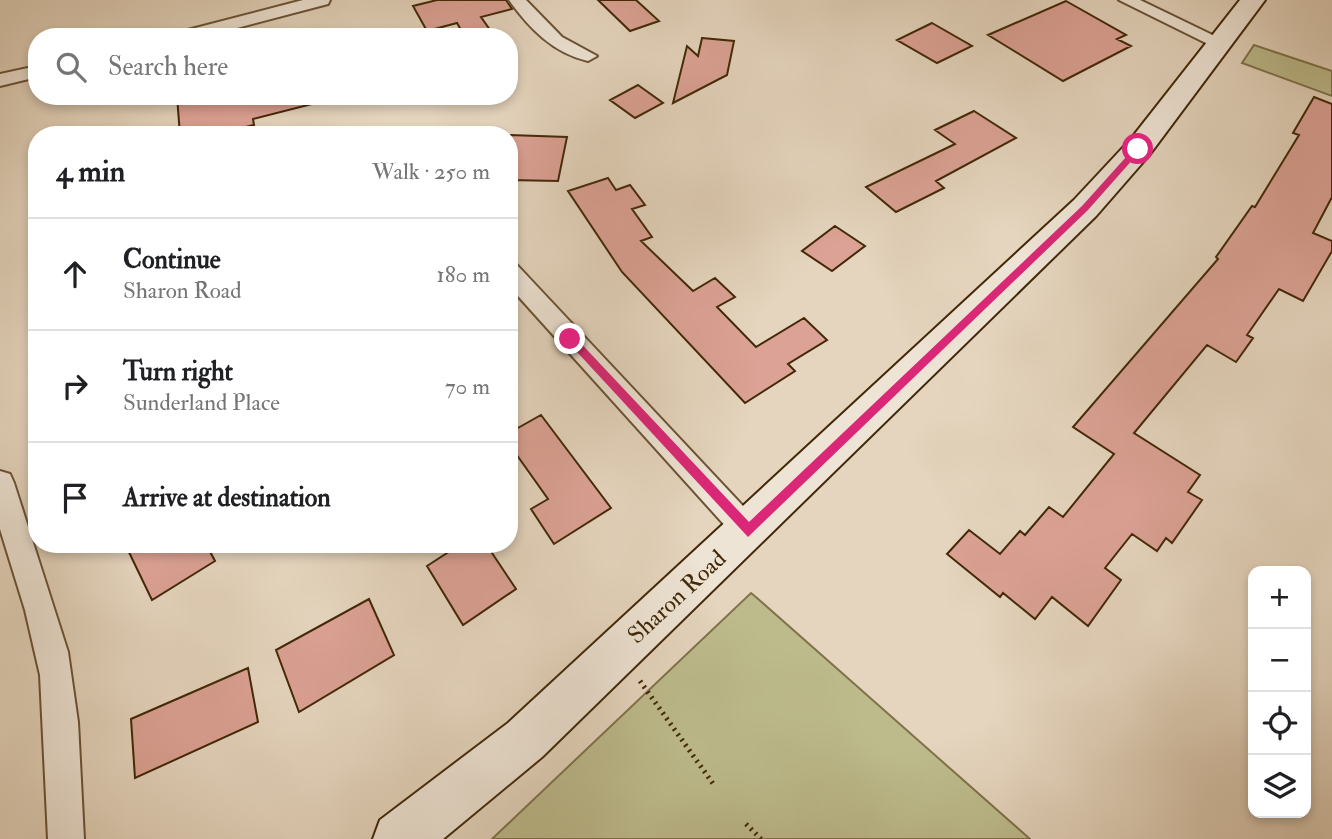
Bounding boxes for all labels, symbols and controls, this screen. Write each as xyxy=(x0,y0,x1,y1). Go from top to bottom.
search box xyxy=(28,28,518,105)
icon: search xyxy=(52,48,90,86)
text: Search here xyxy=(108,51,228,83)
route start xyxy=(1122,133,1153,164)
text: 4 min xyxy=(56,153,125,190)
text: Walk · 250 m xyxy=(372,157,490,186)
text: Continue xyxy=(123,244,221,276)
icon: ahead xyxy=(56,255,94,293)
text: 180 m xyxy=(437,260,490,289)
text: Sharon Road xyxy=(123,276,242,305)
route end xyxy=(554,323,585,354)
text: Turn right xyxy=(123,356,233,388)
icon: right xyxy=(56,367,94,405)
text: 70 m xyxy=(445,372,490,401)
text: Sunderland Place xyxy=(123,388,280,417)
icon: arrive xyxy=(56,479,94,517)
text: Arrive at destination xyxy=(123,482,331,514)
street label: Sharon Road xyxy=(621,543,733,651)
map controls xyxy=(1248,566,1311,818)
button: + xyxy=(1248,566,1311,629)
button: − xyxy=(1248,629,1311,692)
button: locate xyxy=(1248,692,1311,755)
button: layers xyxy=(1248,755,1311,818)

